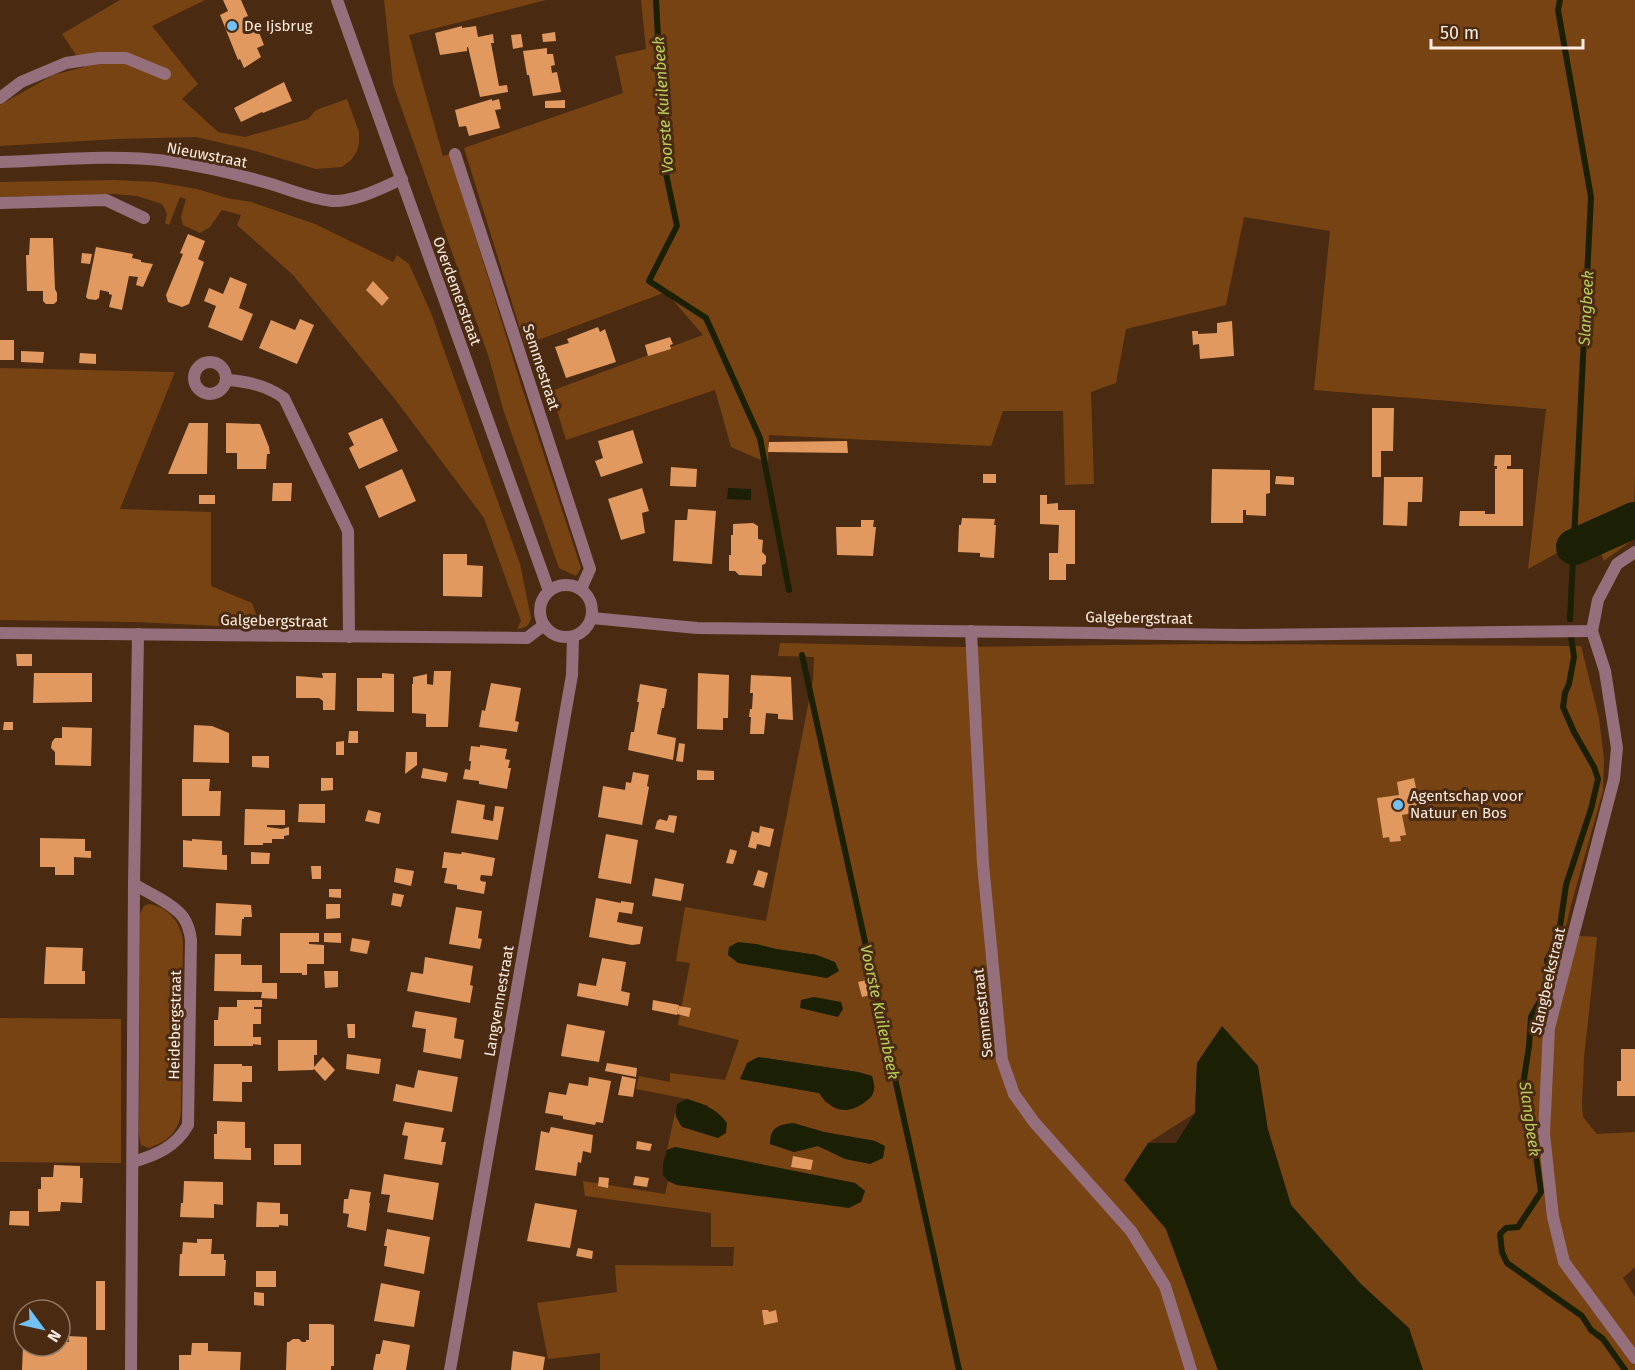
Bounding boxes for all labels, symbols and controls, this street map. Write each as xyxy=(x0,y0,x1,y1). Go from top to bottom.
scale bar xyxy=(1431,12,1582,50)
place label: De Ijsbrug xyxy=(244,17,313,35)
marker: De Ijsbrug xyxy=(225,19,239,33)
text: 50 m xyxy=(1440,22,1479,44)
water label: Voorste Kuilenbeek xyxy=(649,36,677,174)
street label: Nieuwstraat xyxy=(165,138,249,172)
street label: Overdemerstraat xyxy=(429,234,485,348)
water label: Slangbeek xyxy=(1574,270,1597,347)
street label: Semmestraat xyxy=(519,322,564,413)
street label: Galgebergstraat xyxy=(1085,608,1193,628)
street label: Galgebergstraat xyxy=(220,611,328,631)
place label: Agentschap voor Natuur en Bos xyxy=(1410,787,1523,822)
marker: Agentschap voor Natuur en Bos xyxy=(1391,798,1405,812)
street label: Slangbeekstraat xyxy=(1527,925,1569,1036)
street label: Langvennestraat xyxy=(480,943,518,1058)
water label: Voorste Kuilenbeek xyxy=(856,943,904,1081)
street label: Semmestraat xyxy=(969,967,997,1058)
street label: Heidebergstraat xyxy=(165,970,185,1080)
water label: Slangbeek xyxy=(1515,1079,1545,1158)
north arrow xyxy=(12,1298,72,1358)
text: N xyxy=(43,1326,65,1346)

